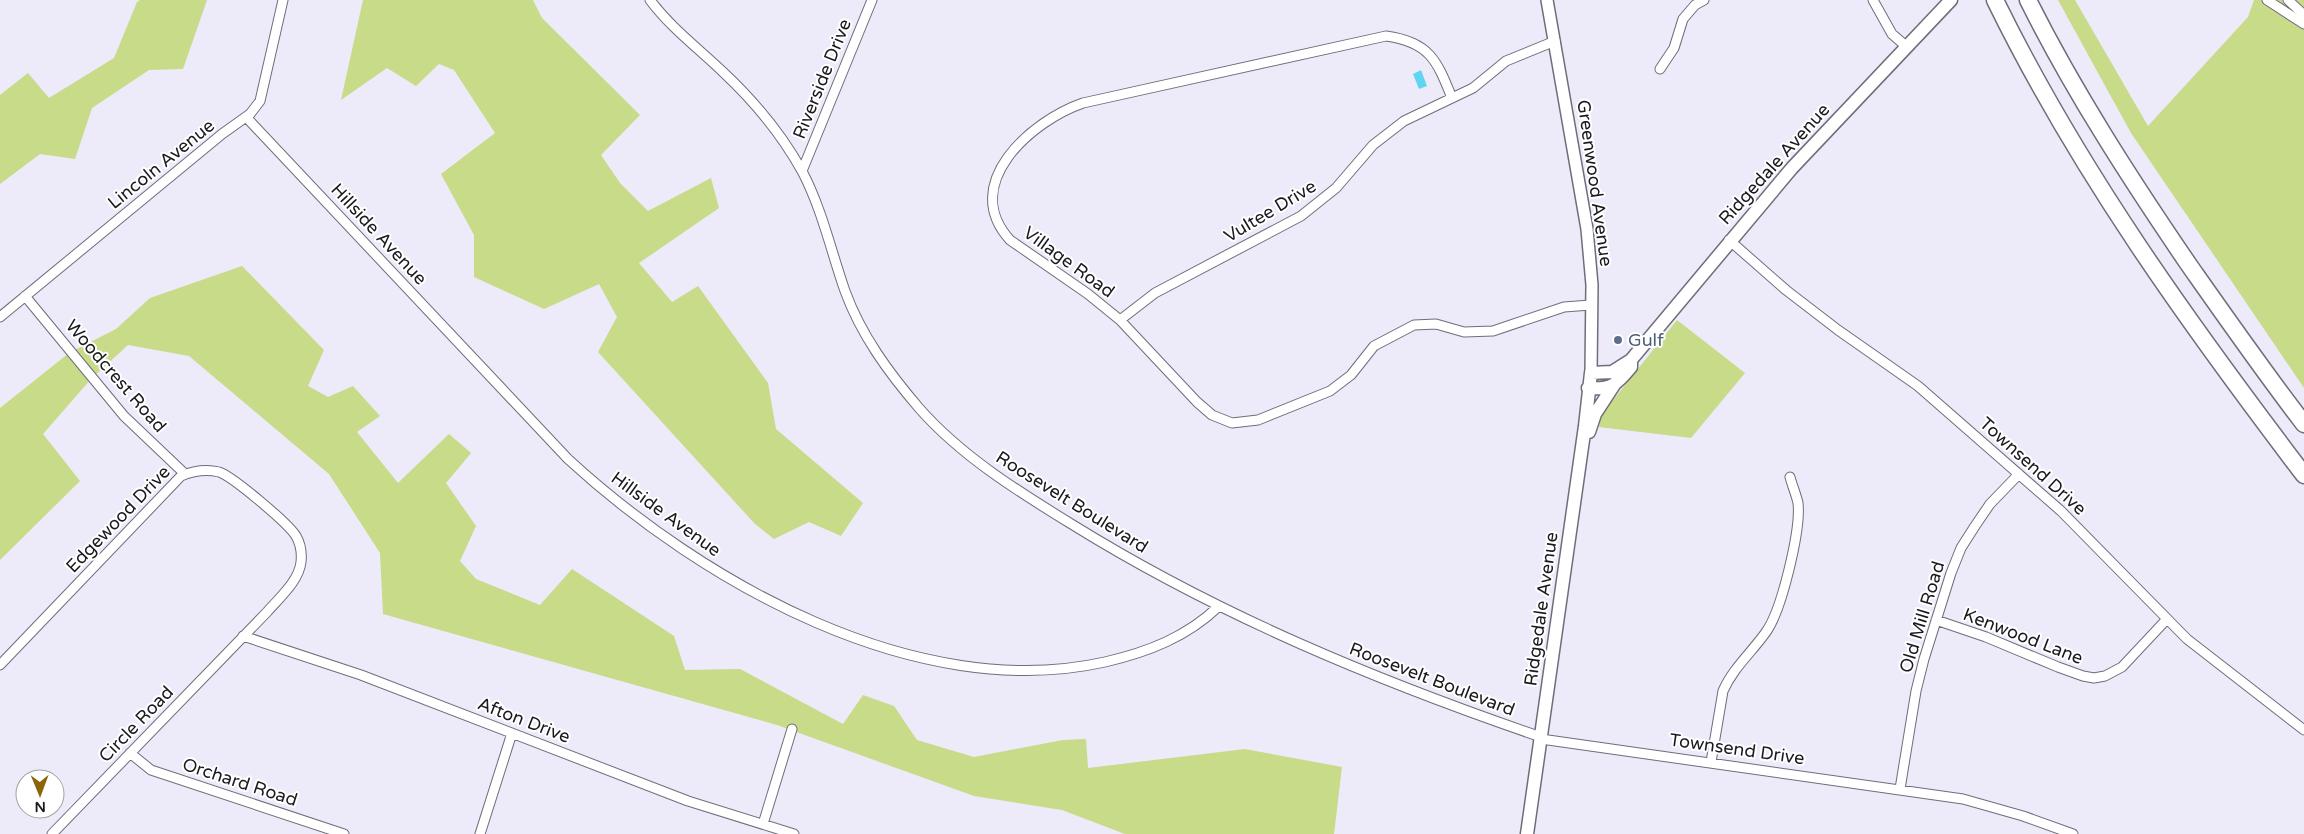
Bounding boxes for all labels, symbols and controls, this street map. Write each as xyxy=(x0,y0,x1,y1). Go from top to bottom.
street label: Riverside Drive xyxy=(788,16,856,142)
street label: Greenwood Avenue xyxy=(1572,98,1618,268)
street label: Ridgedale Avenue xyxy=(1714,99,1834,229)
street label: Lincoln Avenue xyxy=(103,114,219,214)
street label: Vultee Drive xyxy=(1220,175,1320,247)
street label: Hillside Avenue xyxy=(326,179,432,289)
street label: Village Road xyxy=(1019,222,1119,302)
street label: Woodcrest Road xyxy=(61,315,171,437)
place label: Gulf xyxy=(1628,329,1664,351)
marker: Gulf xyxy=(1612,334,1624,346)
street label: Townsend Drive xyxy=(1975,412,2091,520)
street label: Roosevelt Boulevard xyxy=(992,446,1152,558)
street label: Edgewood Drive xyxy=(61,461,175,577)
street label: Hillside Avenue xyxy=(607,467,725,561)
street label: Ridgedale Avenue xyxy=(1519,530,1563,688)
street label: Old Mill Road xyxy=(1895,559,1949,675)
street label: Kenwood Lane xyxy=(1960,603,2086,669)
street label: Roosevelt Boulevard xyxy=(1346,637,1518,721)
street label: Circle Road xyxy=(94,681,178,767)
street label: Afton Drive xyxy=(475,692,573,748)
street label: Townsend Drive xyxy=(1668,729,1806,769)
street label: Orchard Road xyxy=(180,753,300,811)
north arrow xyxy=(15,769,65,819)
text: N xyxy=(34,798,46,815)

